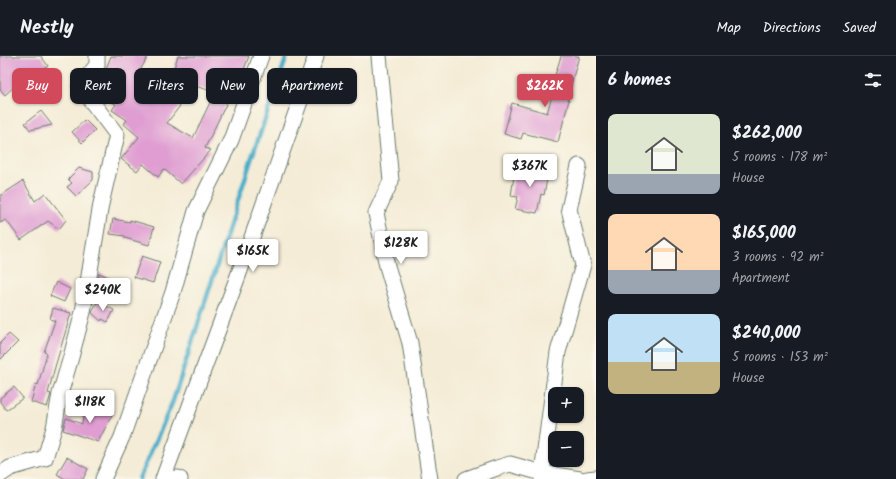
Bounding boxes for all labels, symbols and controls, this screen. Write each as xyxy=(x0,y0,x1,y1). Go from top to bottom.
text: Nestly xyxy=(20,13,74,43)
text: Map xyxy=(716,17,741,39)
text: Directions xyxy=(763,17,821,39)
text: Saved xyxy=(843,17,876,39)
text: 6 homes xyxy=(608,67,671,94)
chip: Buy xyxy=(12,68,62,104)
chip: Rent xyxy=(70,68,126,104)
chip: Filters xyxy=(134,68,198,104)
chip: New xyxy=(206,68,259,104)
chip: Apartment xyxy=(267,68,357,104)
icon: filters xyxy=(862,69,884,91)
pin: $262K xyxy=(517,74,573,108)
text: $262K xyxy=(526,76,564,97)
text: $262,000 xyxy=(732,120,802,147)
icon: home xyxy=(640,130,688,178)
text: 5 rooms · 178 m² xyxy=(732,147,827,168)
pin: $367K xyxy=(502,154,558,188)
text: $367K xyxy=(512,156,548,177)
text: House xyxy=(732,168,764,189)
text: $165,000 xyxy=(732,220,796,247)
icon: home xyxy=(640,230,688,278)
pin: $128K xyxy=(373,231,429,265)
text: $128K xyxy=(384,233,418,254)
pin: $165K xyxy=(225,239,281,273)
text: $165K xyxy=(236,241,270,262)
text: 3 rooms · 92 m² xyxy=(732,247,824,268)
text: Apartment xyxy=(732,268,790,289)
pin: $240K xyxy=(75,278,131,312)
text: $240K xyxy=(85,280,121,301)
text: $240,000 xyxy=(732,320,801,347)
icon: home xyxy=(640,330,688,378)
text: 5 rooms · 153 m² xyxy=(732,347,828,368)
text: House xyxy=(732,368,764,389)
map controls xyxy=(548,387,584,467)
button: + xyxy=(548,387,584,423)
pin: $118K xyxy=(62,390,118,424)
text: $118K xyxy=(74,392,106,413)
button: − xyxy=(548,431,584,467)

